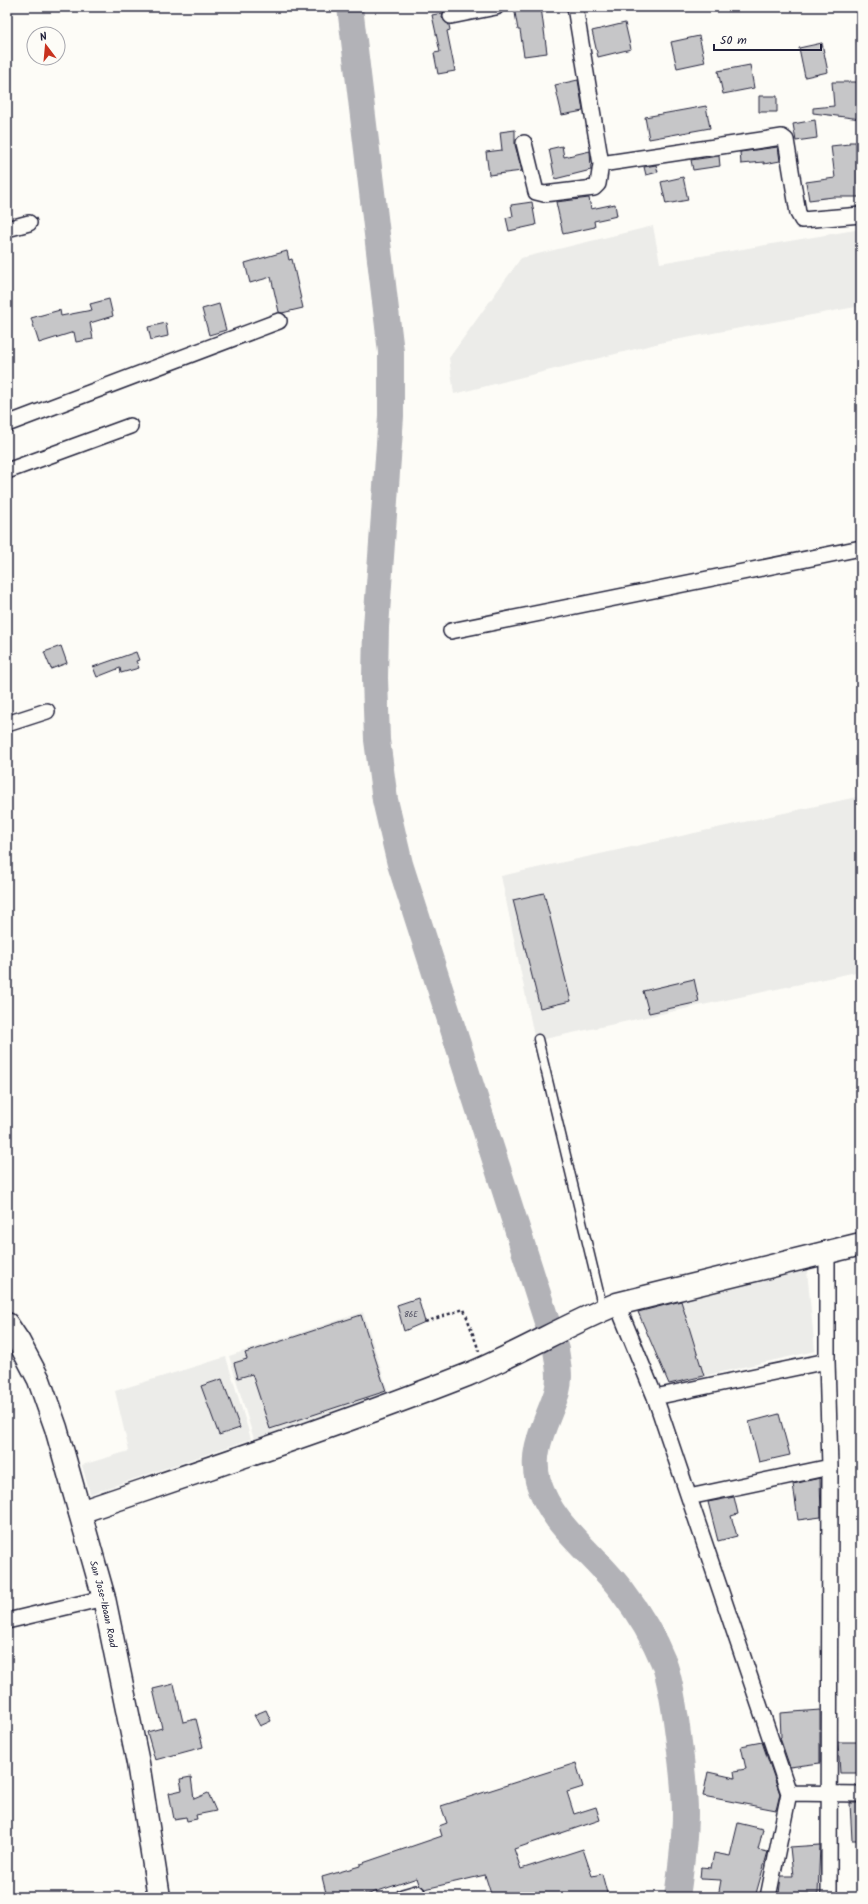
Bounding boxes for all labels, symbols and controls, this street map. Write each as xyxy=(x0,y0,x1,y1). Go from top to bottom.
north arrow xyxy=(26,26,66,66)
scale bar xyxy=(714,26,821,52)
text: N xyxy=(38,28,49,47)
text: 50 m xyxy=(720,31,747,50)
house number: 86E xyxy=(404,1308,418,1321)
street label: San Jose-Ibaan Road xyxy=(85,1559,121,1650)

